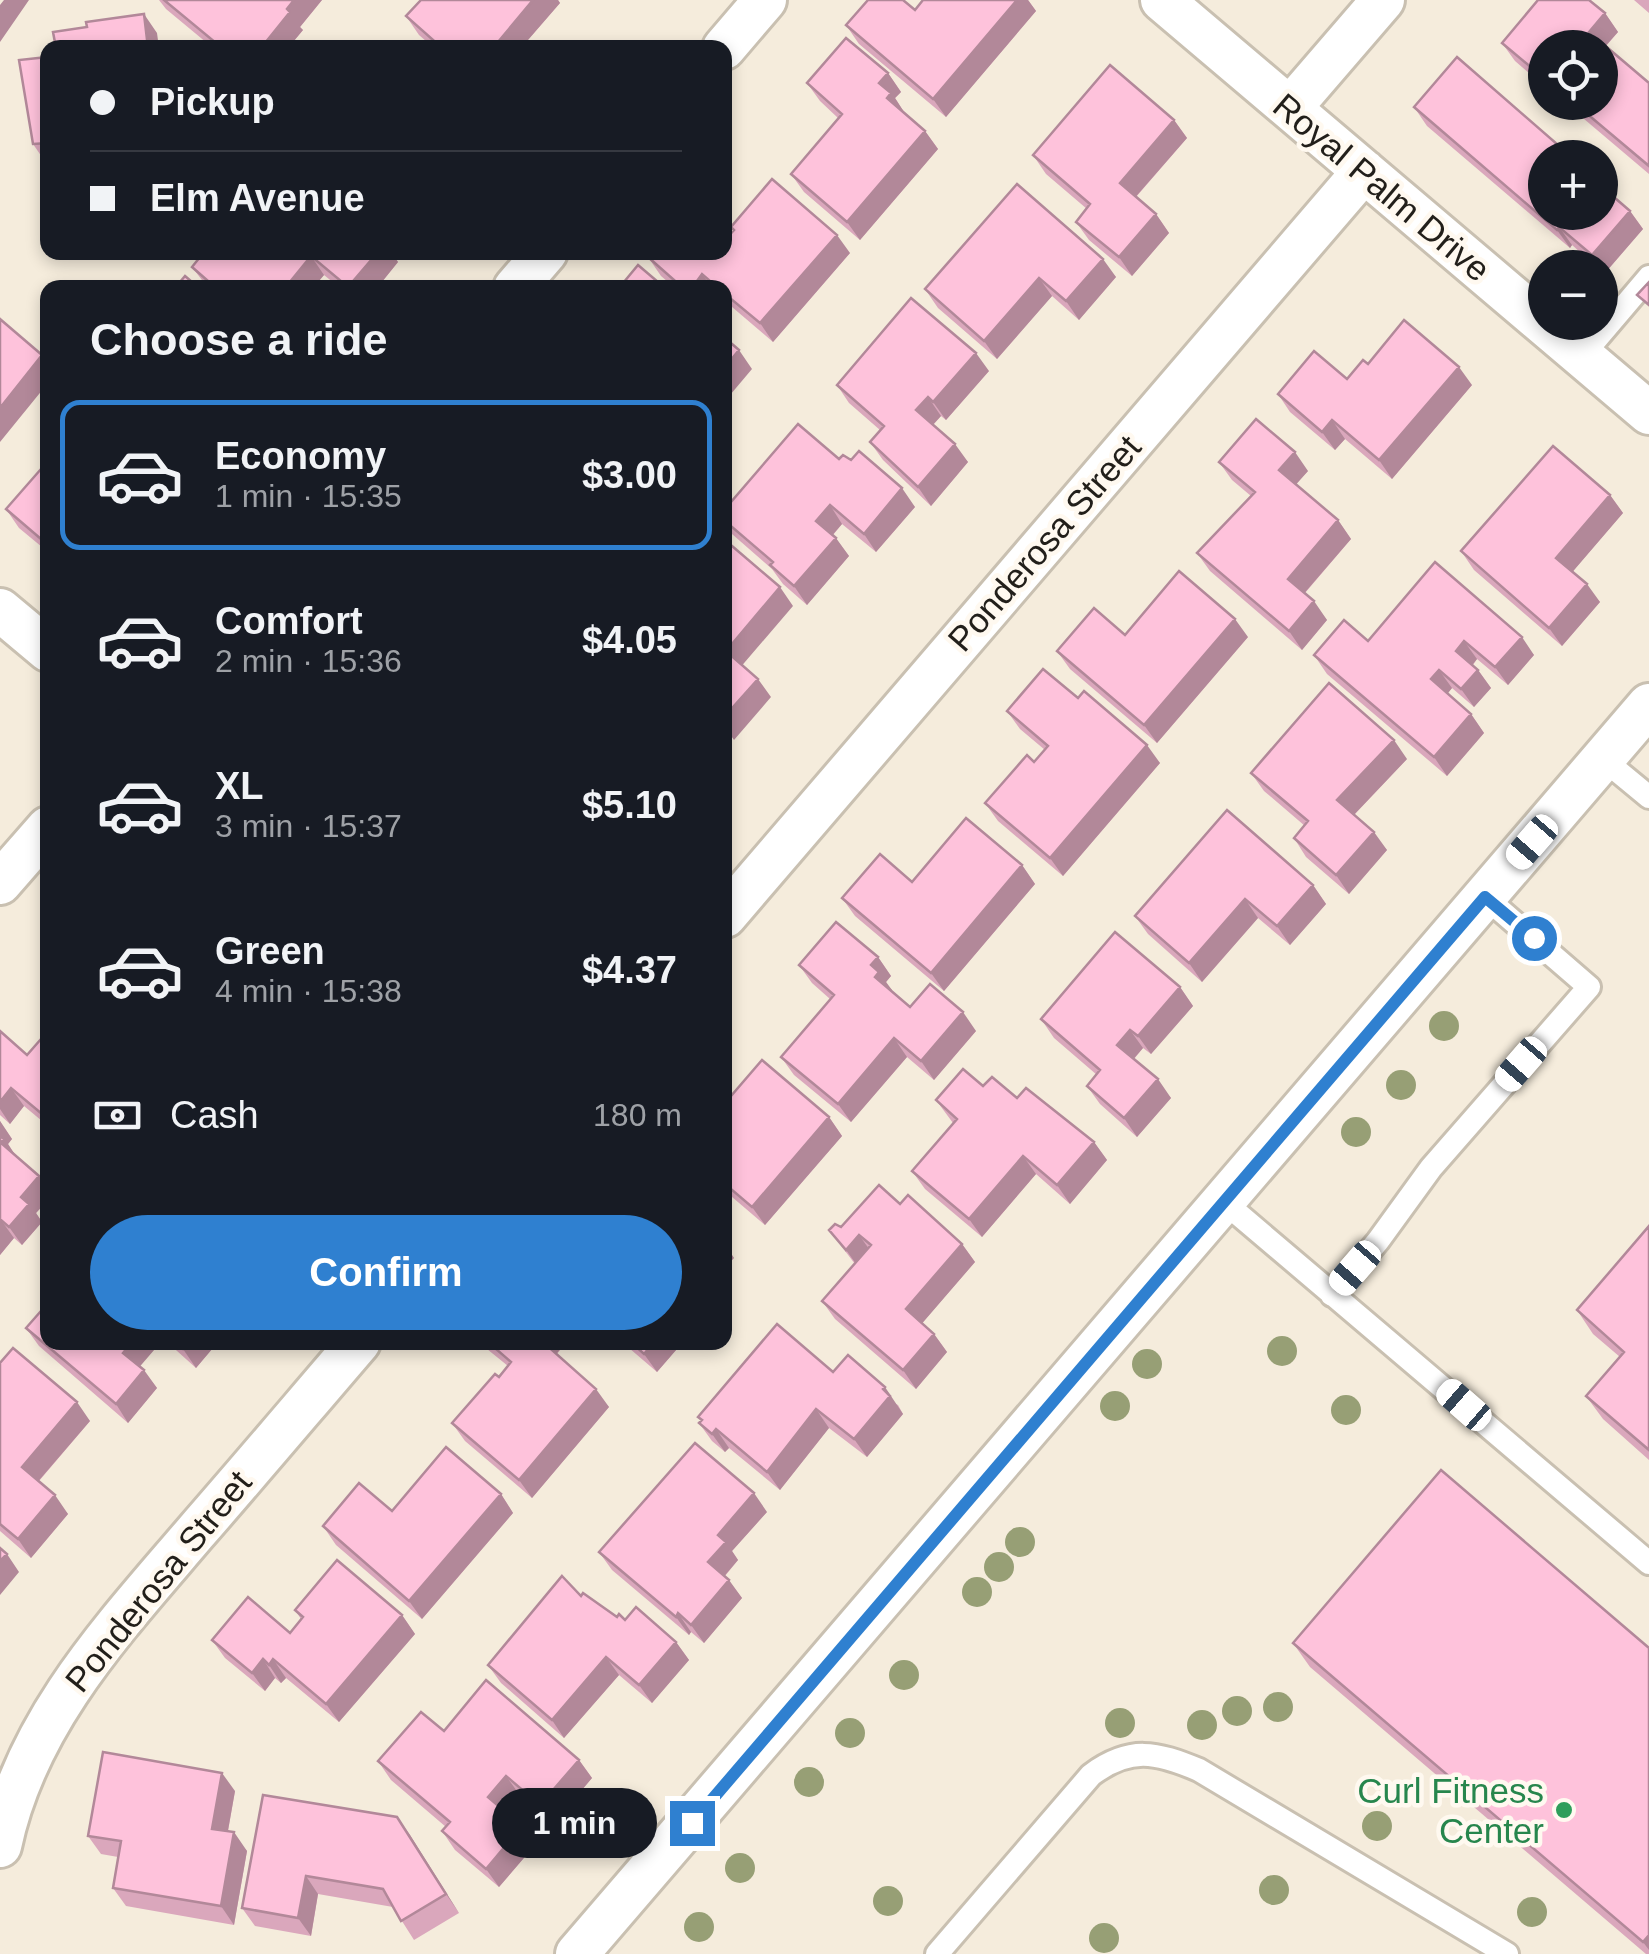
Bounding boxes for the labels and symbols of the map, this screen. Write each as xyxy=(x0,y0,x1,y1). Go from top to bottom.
street label: Royal Palm Drive xyxy=(1266,85,1498,289)
street label: Ponderosa Street xyxy=(940,427,1148,659)
car xyxy=(1501,810,1563,874)
route start xyxy=(1512,916,1557,961)
car xyxy=(1490,1032,1552,1096)
car xyxy=(1324,1236,1386,1300)
car xyxy=(1432,1374,1496,1436)
street label: Ponderosa Street xyxy=(57,1463,259,1699)
place label: Curl Fitness Center xyxy=(1357,1771,1544,1850)
callout: 1 min xyxy=(492,1788,657,1858)
marker: Curl Fitness Center xyxy=(1553,1799,1575,1821)
route end xyxy=(670,1801,715,1846)

